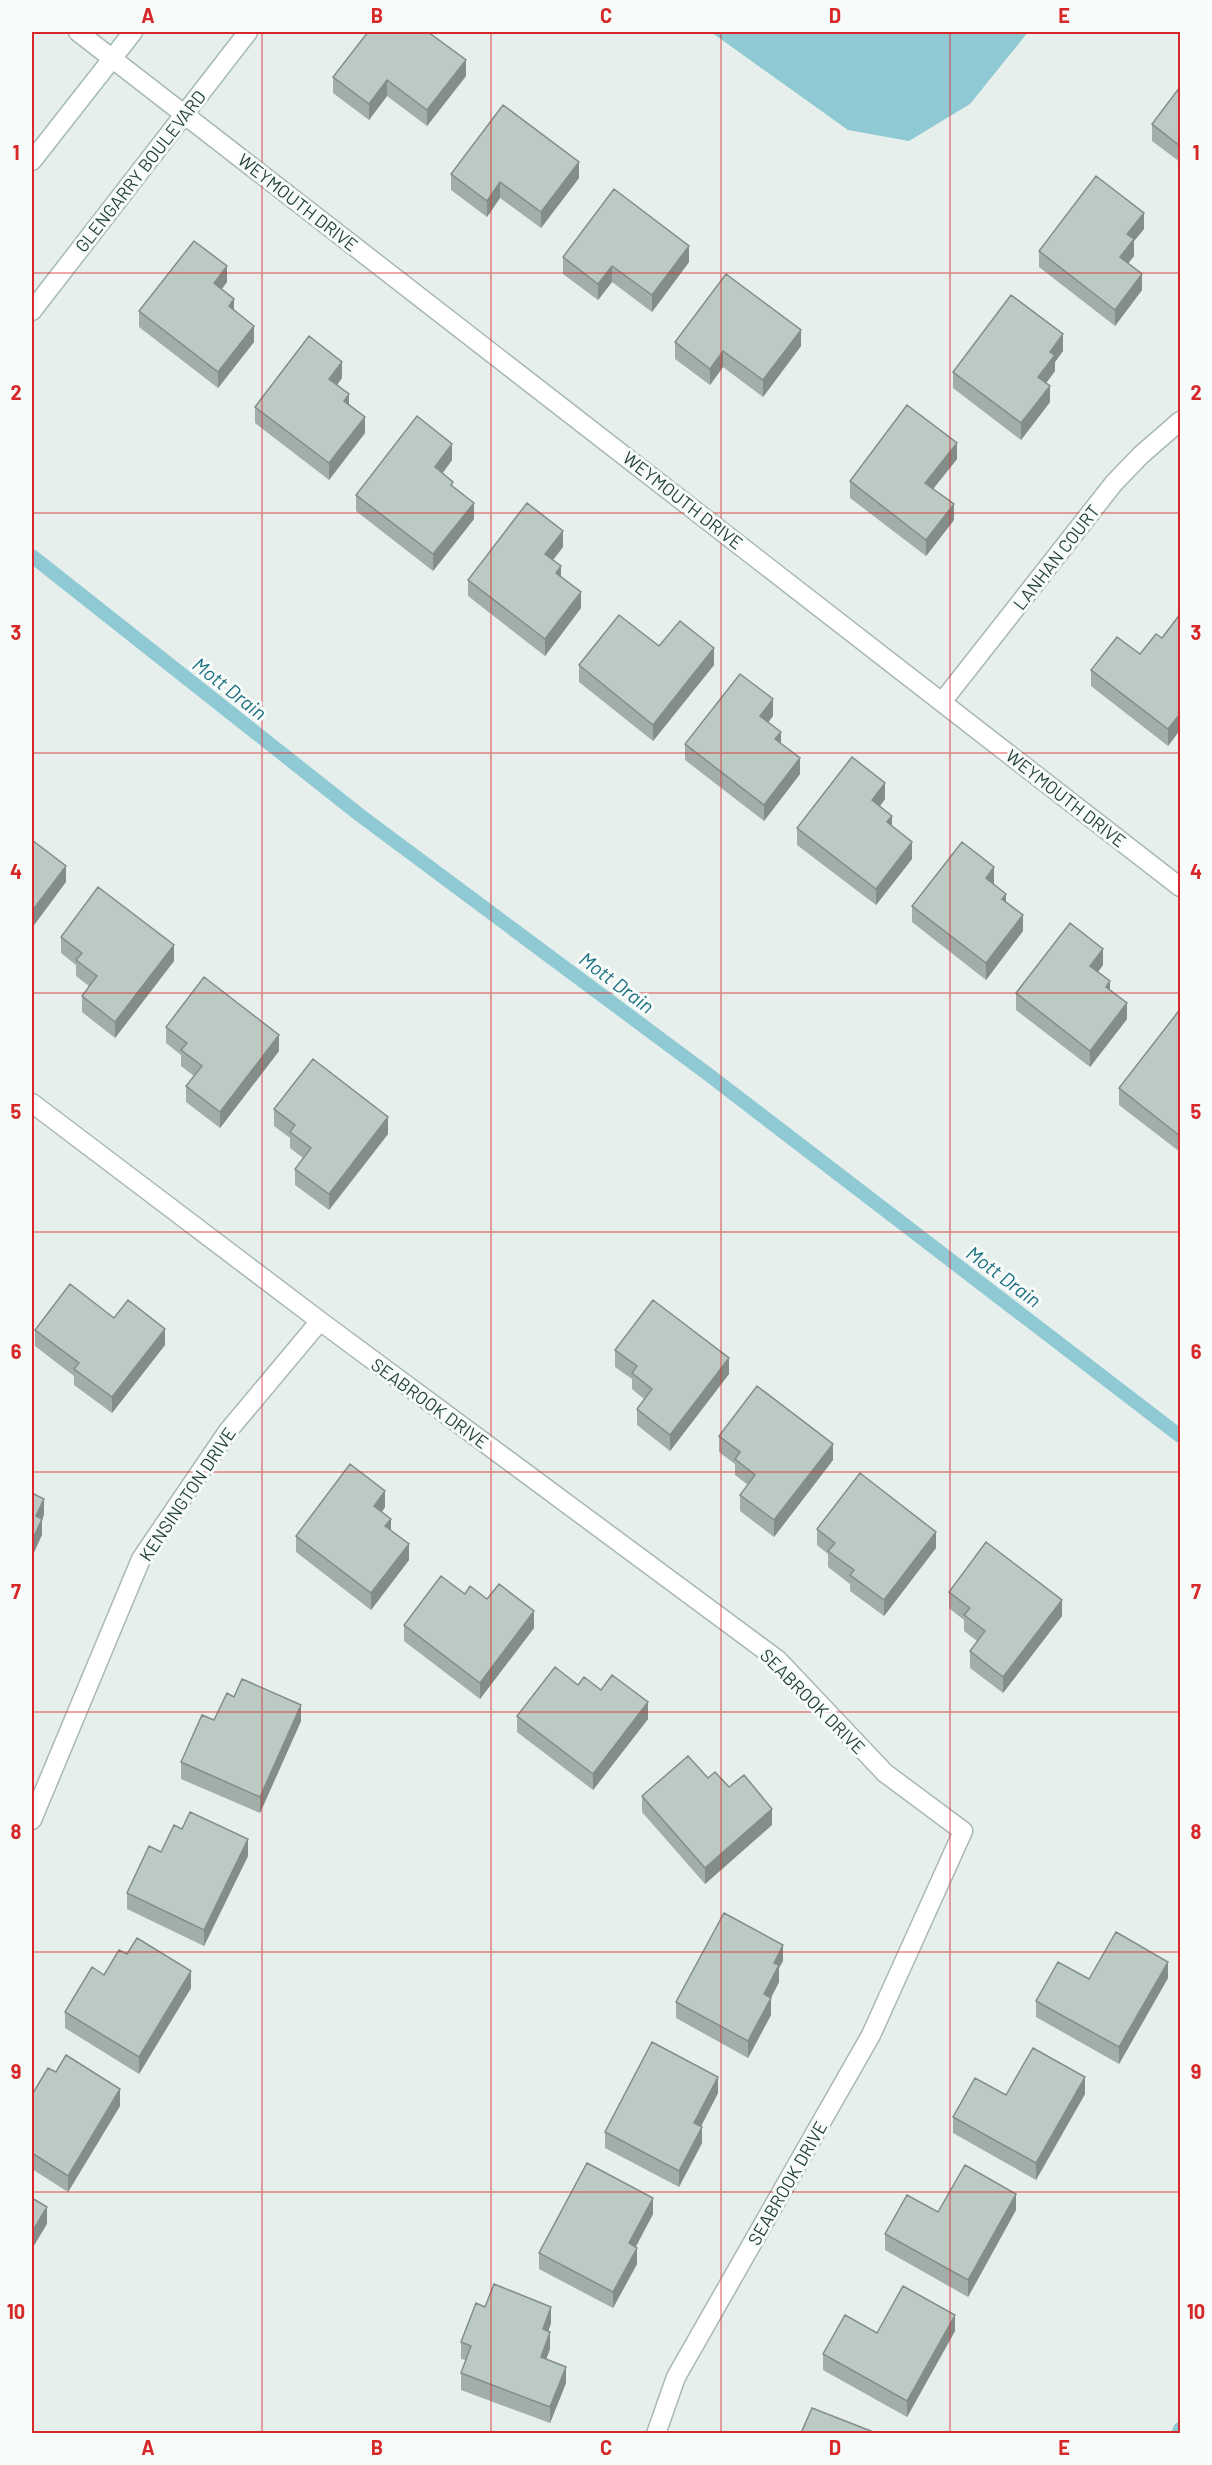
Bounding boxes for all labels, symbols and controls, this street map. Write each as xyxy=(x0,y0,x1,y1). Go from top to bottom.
text: A xyxy=(141,3,155,27)
text: B xyxy=(371,3,383,27)
text: C xyxy=(600,3,612,27)
text: D xyxy=(829,3,841,27)
text: E xyxy=(1058,3,1070,27)
street label: GLENGARRY BOULEVARD xyxy=(70,86,210,256)
text: 1 xyxy=(12,140,20,164)
text: 1 xyxy=(1192,140,1200,164)
street label: WEYMOUTH DRIVE xyxy=(234,148,362,256)
text: 2 xyxy=(10,380,22,404)
text: 2 xyxy=(1190,380,1202,404)
street label: WEYMOUTH DRIVE xyxy=(619,446,747,554)
street label: LANHAN COURT xyxy=(1008,500,1104,614)
text: 3 xyxy=(11,620,21,644)
text: 3 xyxy=(1191,620,1201,644)
water label: Mott Drain xyxy=(188,652,272,724)
street label: WEYMOUTH DRIVE xyxy=(1002,744,1130,852)
text: 4 xyxy=(10,859,22,883)
text: 4 xyxy=(1190,859,1202,883)
water label: Mott Drain xyxy=(575,946,659,1018)
text: 5 xyxy=(11,1099,22,1123)
text: 5 xyxy=(1191,1099,1202,1123)
water label: Mott Drain xyxy=(962,1240,1046,1312)
text: 6 xyxy=(11,1339,22,1363)
text: 6 xyxy=(1191,1339,1202,1363)
street label: SEABROOK DRIVE xyxy=(367,1353,493,1453)
street label: KENSINGTON DRIVE xyxy=(134,1423,240,1565)
text: 7 xyxy=(11,1579,21,1603)
text: 7 xyxy=(1191,1579,1201,1603)
street label: SEABROOK DRIVE xyxy=(756,1644,870,1758)
text: 8 xyxy=(11,1819,22,1843)
text: 8 xyxy=(1191,1819,1202,1843)
text: 9 xyxy=(11,2059,21,2083)
text: 9 xyxy=(1191,2059,1201,2083)
street label: SEABROOK DRIVE xyxy=(743,2117,831,2249)
text: 10 xyxy=(7,2299,25,2323)
text: 10 xyxy=(1187,2299,1205,2323)
text: A xyxy=(141,2435,155,2459)
text: B xyxy=(371,2435,383,2459)
text: C xyxy=(600,2435,612,2459)
text: D xyxy=(829,2435,841,2459)
text: E xyxy=(1058,2435,1070,2459)

